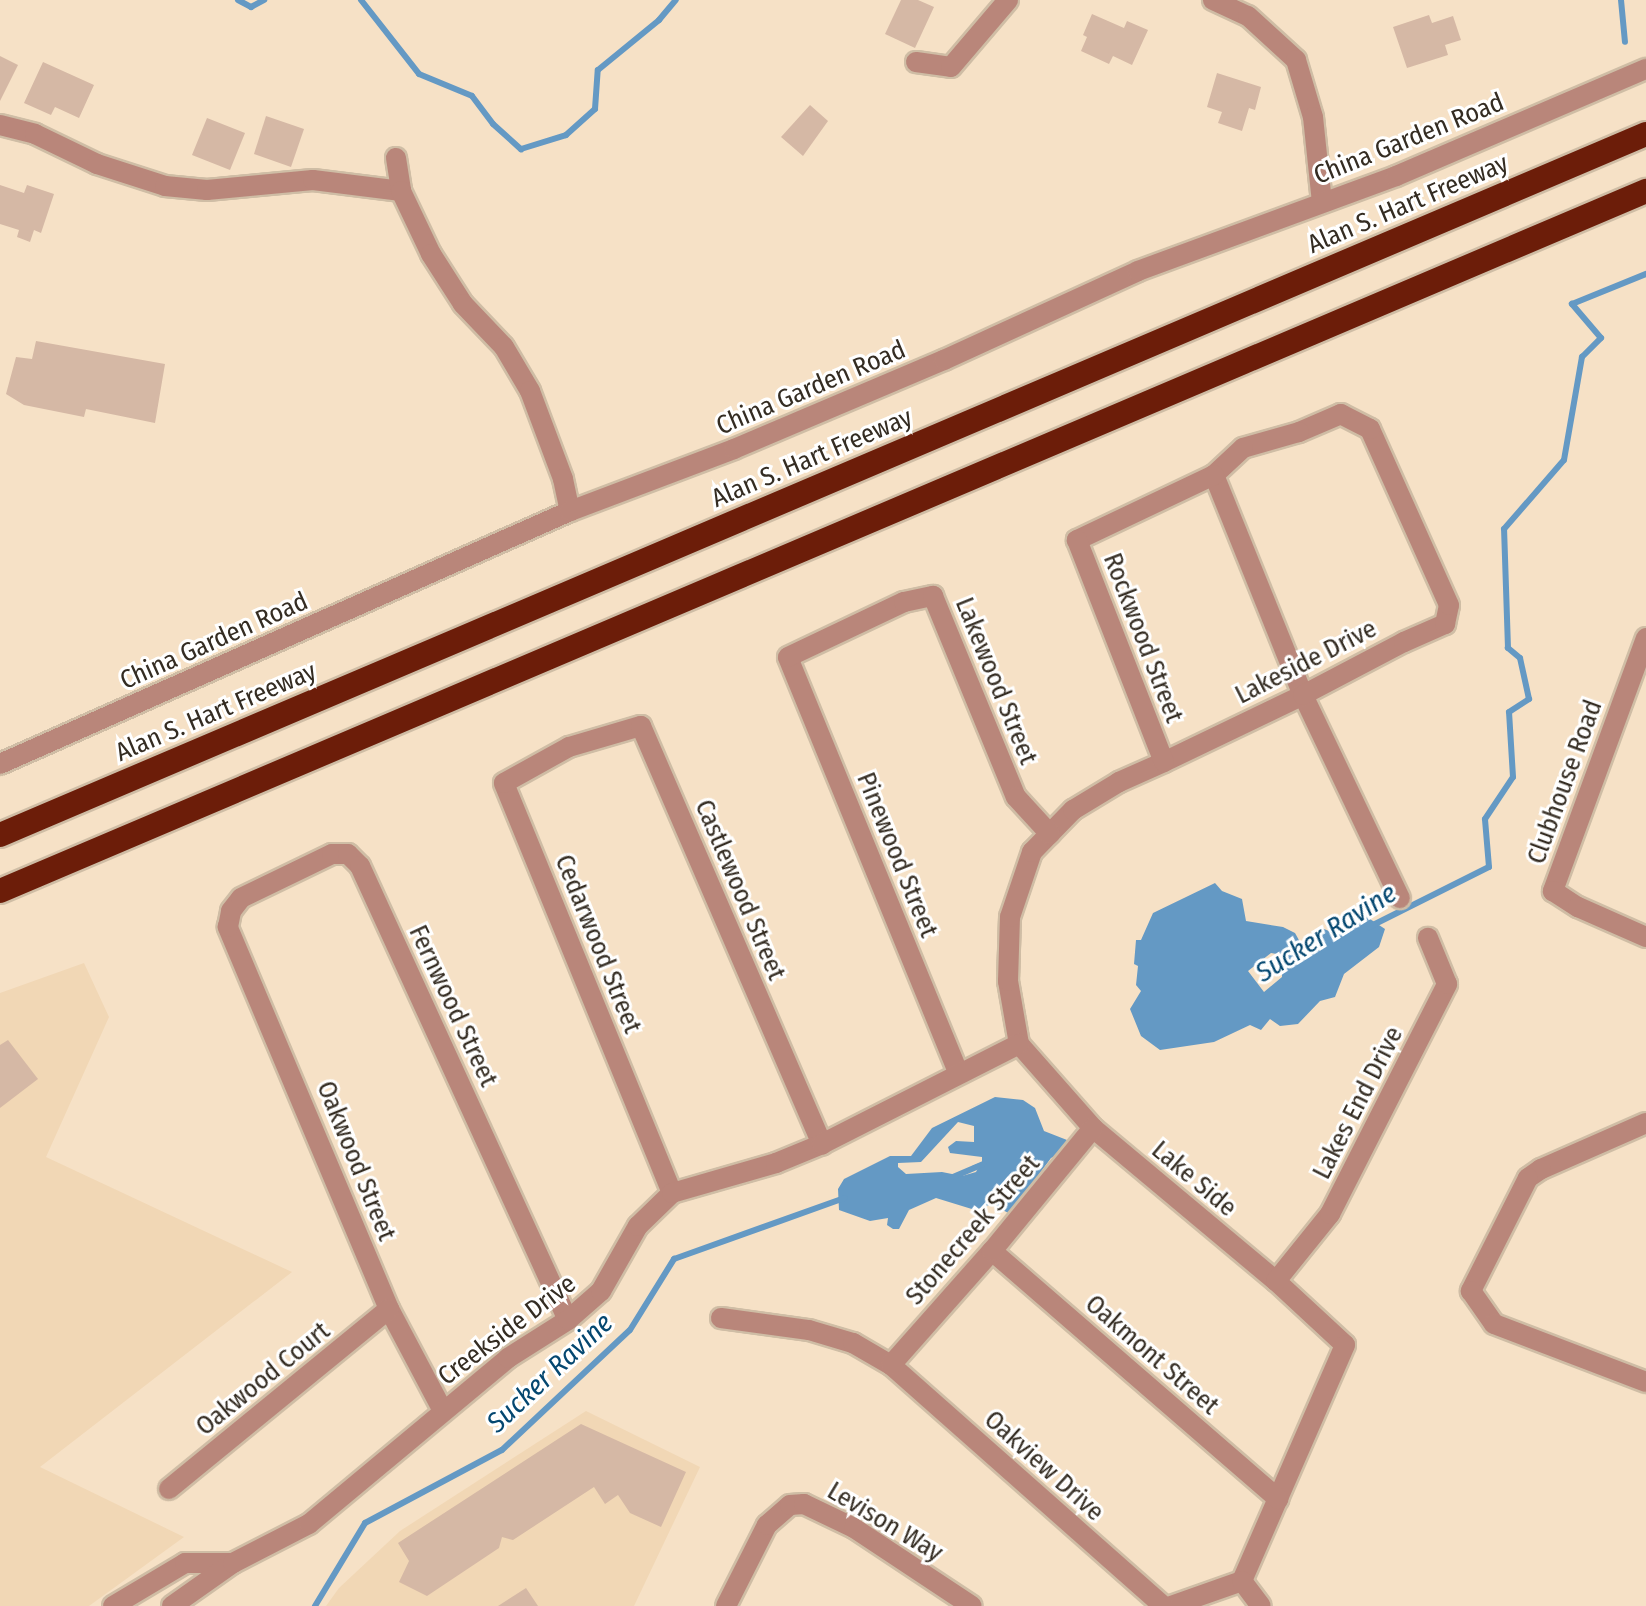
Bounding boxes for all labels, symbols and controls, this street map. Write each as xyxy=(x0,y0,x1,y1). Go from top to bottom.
street label: China Garden Road xyxy=(1309,87,1509,191)
street label: Alan S. Hart Freeway xyxy=(1303,148,1513,260)
street label: China Garden Road xyxy=(712,334,910,442)
street label: Alan S. Hart Freeway xyxy=(707,402,917,514)
street label: Rockwood Street xyxy=(1096,549,1190,727)
street label: China Garden Road xyxy=(115,586,313,696)
street label: Lakewood Street xyxy=(948,593,1044,769)
street label: Lakeside Drive xyxy=(1230,613,1382,711)
street label: Alan S. Hart Freeway xyxy=(111,656,321,768)
street label: Clubhouse Road xyxy=(1521,696,1609,868)
street label: Pinewood Street xyxy=(850,768,944,942)
street label: Castlewood Street xyxy=(688,795,792,985)
street label: Cedarwood Street xyxy=(548,850,648,1038)
water label: Sucker Ravine xyxy=(1249,876,1403,990)
street label: Fernwood Street xyxy=(402,920,504,1092)
street label: Lakes End Drive xyxy=(1306,1022,1410,1184)
street label: Oakwood Street xyxy=(310,1077,402,1245)
street label: Lake Side xyxy=(1145,1135,1243,1223)
street label: Stonecreek Street xyxy=(899,1149,1047,1311)
street label: Creekside Drive xyxy=(432,1268,582,1392)
street label: Oakmont Street xyxy=(1079,1288,1225,1422)
water label: Sucker Ravine xyxy=(480,1306,620,1440)
street label: Oakwood Court xyxy=(190,1316,336,1442)
street label: Oakview Drive xyxy=(978,1404,1110,1528)
street label: Levison Way xyxy=(822,1475,948,1569)

